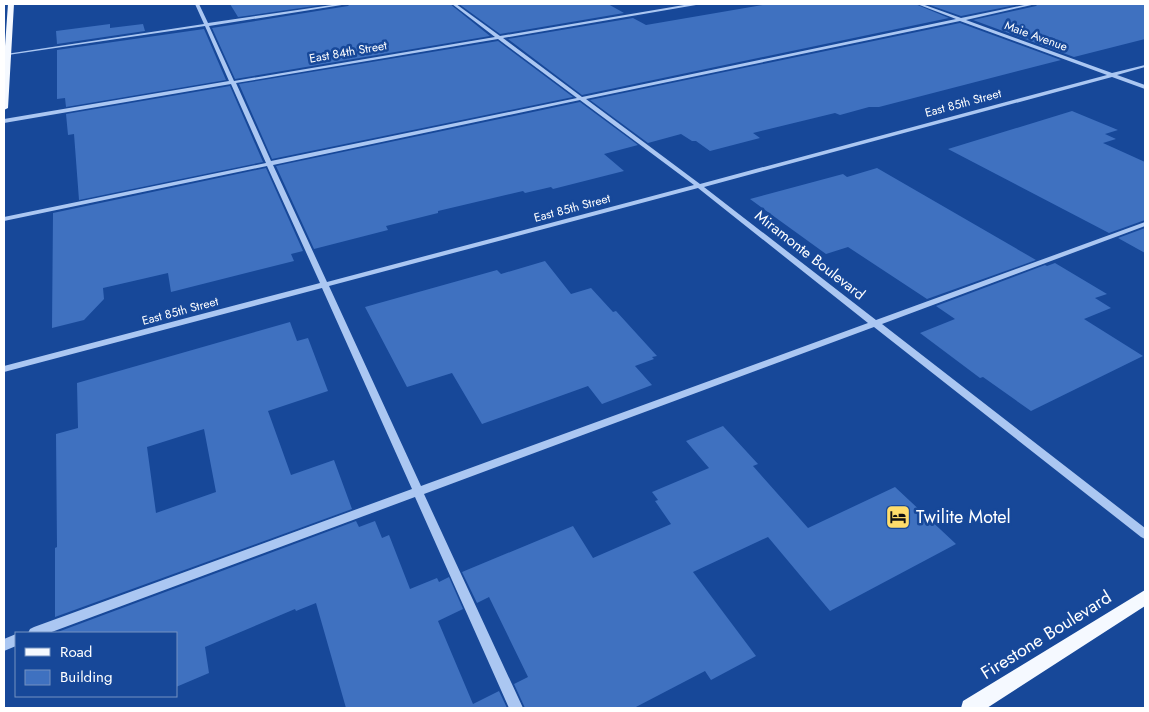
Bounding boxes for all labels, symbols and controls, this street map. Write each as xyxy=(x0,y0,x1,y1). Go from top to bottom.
street label: Maie Avenue xyxy=(1002,16,1070,56)
street label: East 84th Street xyxy=(308,36,388,68)
street label: East 85th Street xyxy=(923,84,1003,122)
street label: East 85th Street xyxy=(532,189,612,227)
street label: Miramonte Boulevard xyxy=(750,205,870,305)
street label: East 85th Street xyxy=(140,292,220,330)
hotel icon: Twilite Motel xyxy=(885,504,911,530)
place label: Twilite Motel xyxy=(916,504,1011,530)
street label: Firestone Boulevard xyxy=(976,584,1116,686)
legend xyxy=(15,632,178,697)
text: Road xyxy=(60,641,92,663)
text: Building xyxy=(60,666,112,688)

